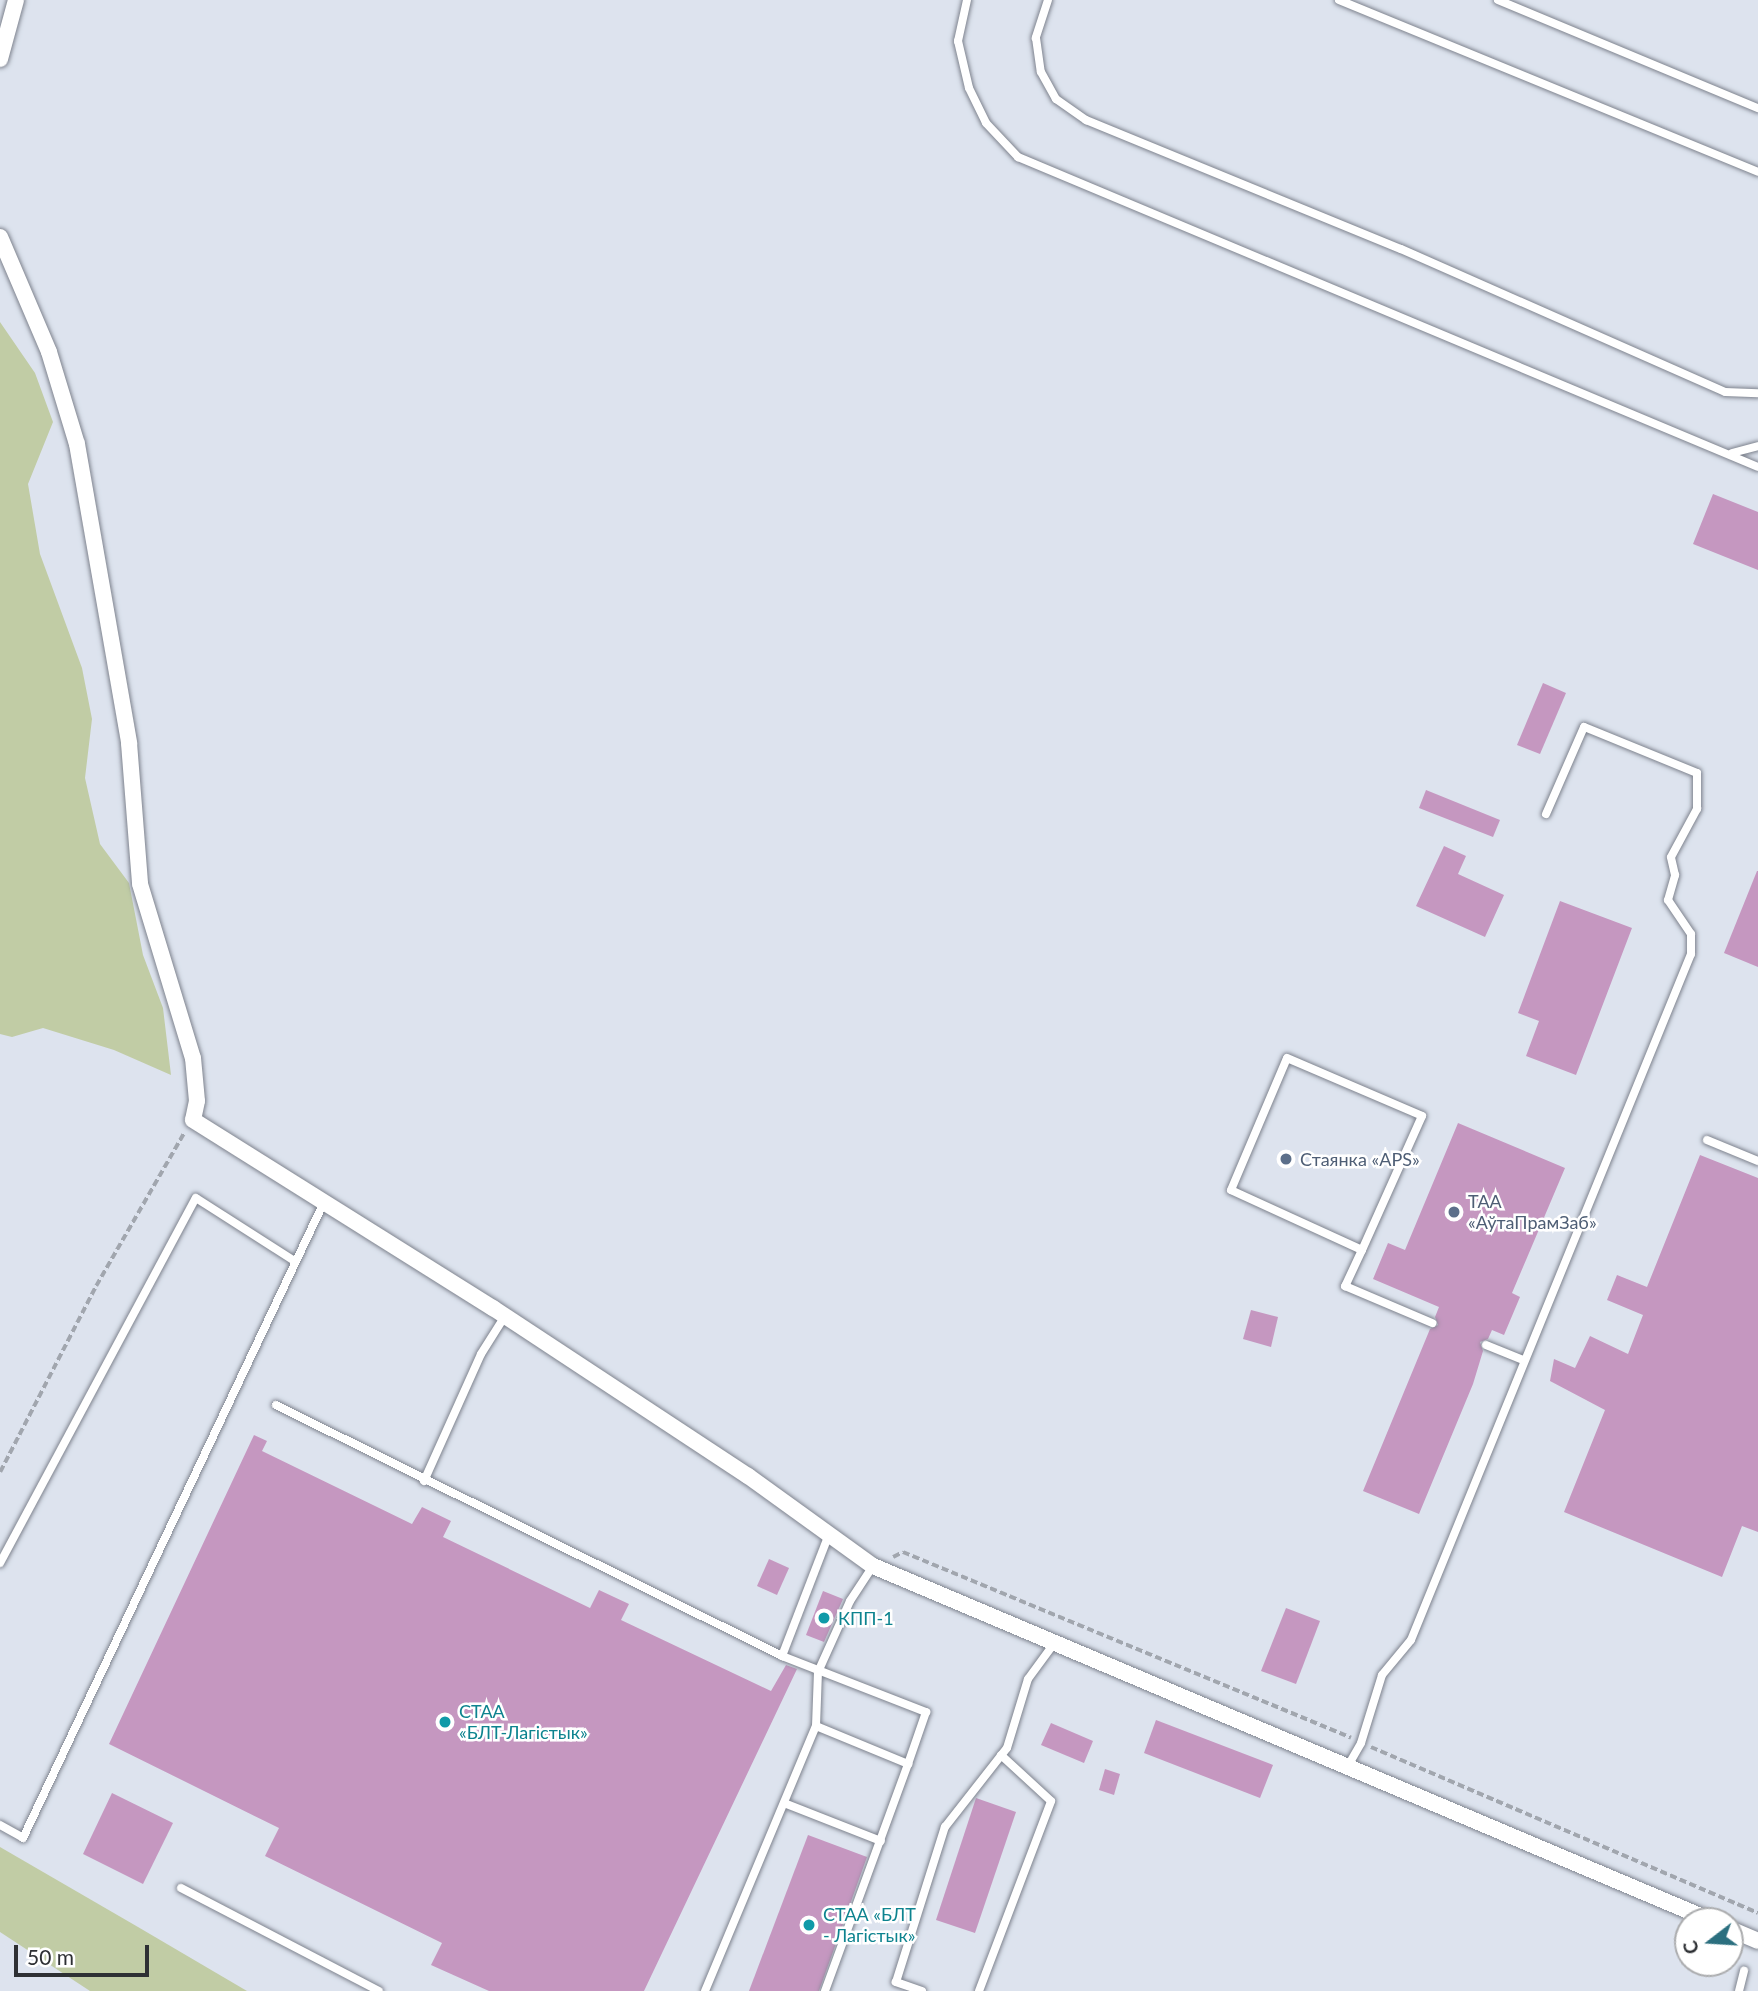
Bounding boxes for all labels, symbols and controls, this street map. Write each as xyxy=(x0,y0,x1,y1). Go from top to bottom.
place label: Стаянка «APS» xyxy=(1300,1148,1420,1170)
marker: Стаянка «APS» xyxy=(1278,1151,1294,1167)
place label: ТАА «АўтаПрамЗаб» xyxy=(1468,1191,1597,1234)
marker: ТАА «АўтаПрамЗаб» xyxy=(1446,1204,1462,1220)
place label: КПП-1 xyxy=(838,1607,894,1629)
marker: КПП-1 xyxy=(816,1610,832,1626)
place label: СТАА «БЛТ-Лагістык» xyxy=(459,1701,588,1744)
marker: СТАА «БЛТ-Лагістык» xyxy=(437,1714,453,1730)
place label: СТАА «БЛТ - Лагістык» xyxy=(823,1904,916,1946)
north arrow xyxy=(1674,1907,1744,1977)
marker: СТАА «БЛТ - Лагістык» xyxy=(801,1917,817,1933)
scale bar xyxy=(18,1932,152,1976)
text: С xyxy=(1678,1938,1703,1957)
text: 50 m xyxy=(27,1944,74,1969)

